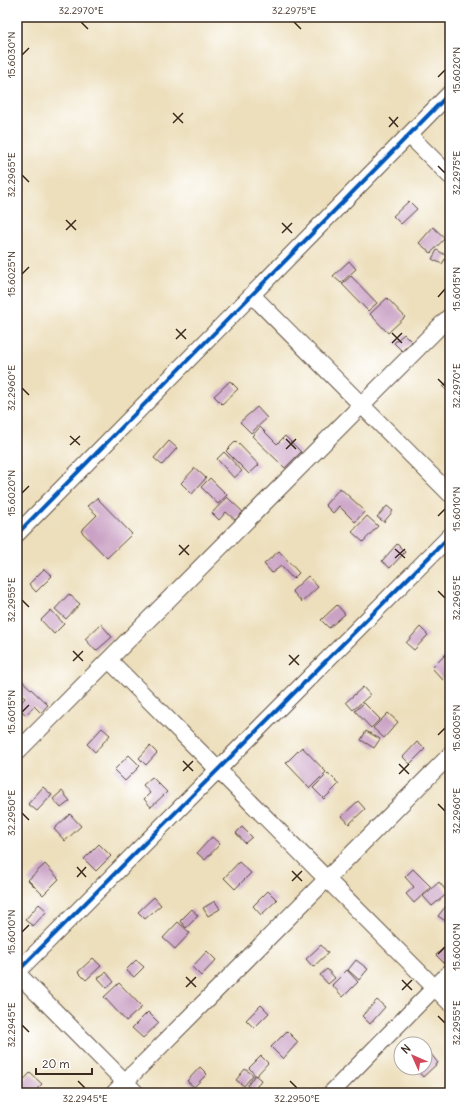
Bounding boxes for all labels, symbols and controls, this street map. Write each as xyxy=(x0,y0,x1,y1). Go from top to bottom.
text: 32.2970°E xyxy=(58,4,104,17)
text: 32.2975°E xyxy=(272,4,316,17)
text: 15.6030°N xyxy=(5,32,18,78)
text: 15.6020°N xyxy=(450,47,463,93)
text: 32.2975°E xyxy=(450,151,463,195)
text: 32.2965°E xyxy=(5,152,18,198)
text: 15.6025°N xyxy=(5,251,18,297)
text: 15.6015°N xyxy=(450,267,463,311)
text: 32.2970°E xyxy=(450,363,463,409)
text: 32.2960°E xyxy=(5,365,18,411)
text: 15.6020°N xyxy=(5,470,18,516)
text: 15.6010°N xyxy=(450,487,463,531)
text: 32.2965°E xyxy=(450,575,463,621)
text: 32.2955°E xyxy=(5,577,18,623)
text: 15.6015°N xyxy=(5,690,18,734)
text: 15.6005°N xyxy=(450,705,463,751)
text: 32.2960°E xyxy=(450,788,463,834)
text: 32.2950°E xyxy=(5,790,18,836)
text: 15.6010°N xyxy=(5,910,18,954)
text: 15.6000°N xyxy=(450,923,463,971)
text: 32.2955°E xyxy=(450,1000,463,1046)
text: 32.2945°E xyxy=(5,1002,18,1048)
north arrow xyxy=(393,1036,433,1076)
text: N xyxy=(398,1041,414,1057)
scale bar xyxy=(36,1050,92,1076)
text: 20 m xyxy=(42,1056,70,1071)
text: 32.2945°E xyxy=(62,1092,108,1105)
text: 32.2950°E xyxy=(274,1092,320,1105)

